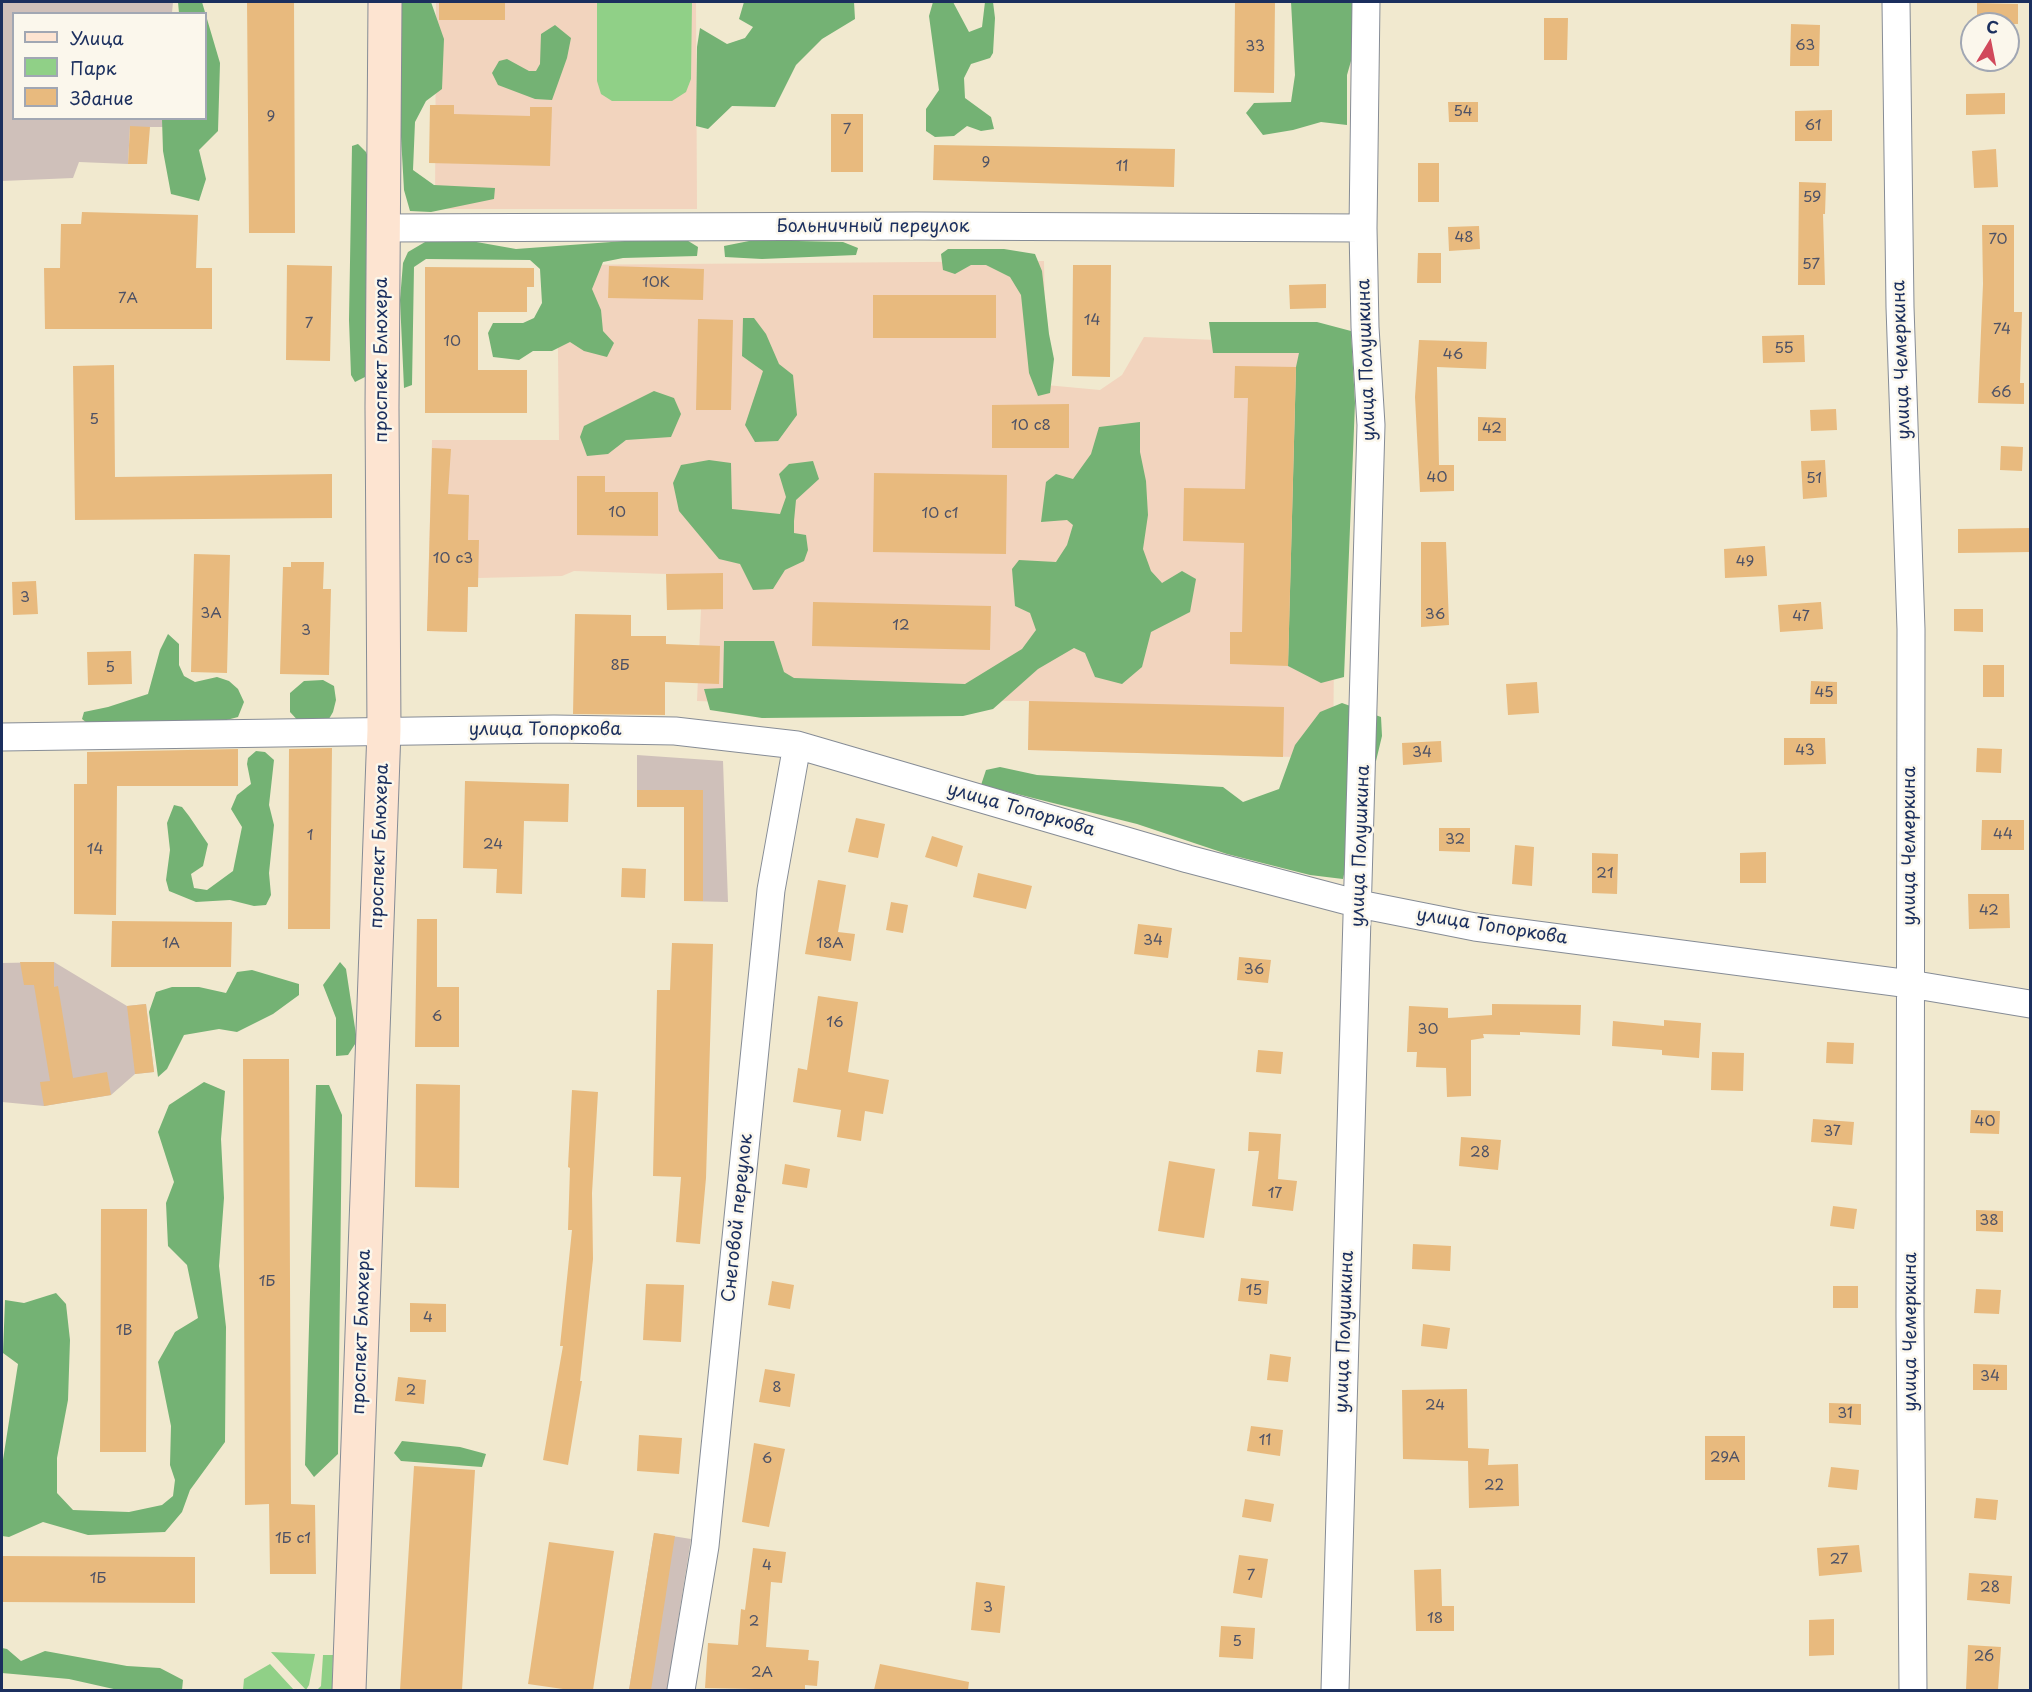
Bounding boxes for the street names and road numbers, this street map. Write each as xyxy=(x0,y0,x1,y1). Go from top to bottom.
street label: Больничный переулок xyxy=(777,216,969,238)
street label: проспект Блюхера xyxy=(371,277,393,443)
street label: улица Полушкина xyxy=(1353,278,1381,442)
street label: улица Чемеркина xyxy=(1888,280,1916,440)
street label: улица Топоркова xyxy=(469,719,621,741)
street label: проспект Блюхера xyxy=(366,763,394,929)
street label: улица Полушкина xyxy=(1347,764,1375,928)
street label: улица Чемеркина xyxy=(1899,766,1921,926)
street label: улица Топоркова xyxy=(945,779,1097,841)
street label: улица Топоркова xyxy=(1415,904,1569,950)
street label: Снеговой переулок xyxy=(718,1133,758,1303)
street label: проспект Блюхера xyxy=(348,1249,376,1415)
street label: улица Полушкина xyxy=(1331,1250,1359,1414)
street label: улица Чемеркина xyxy=(1900,1252,1922,1412)

